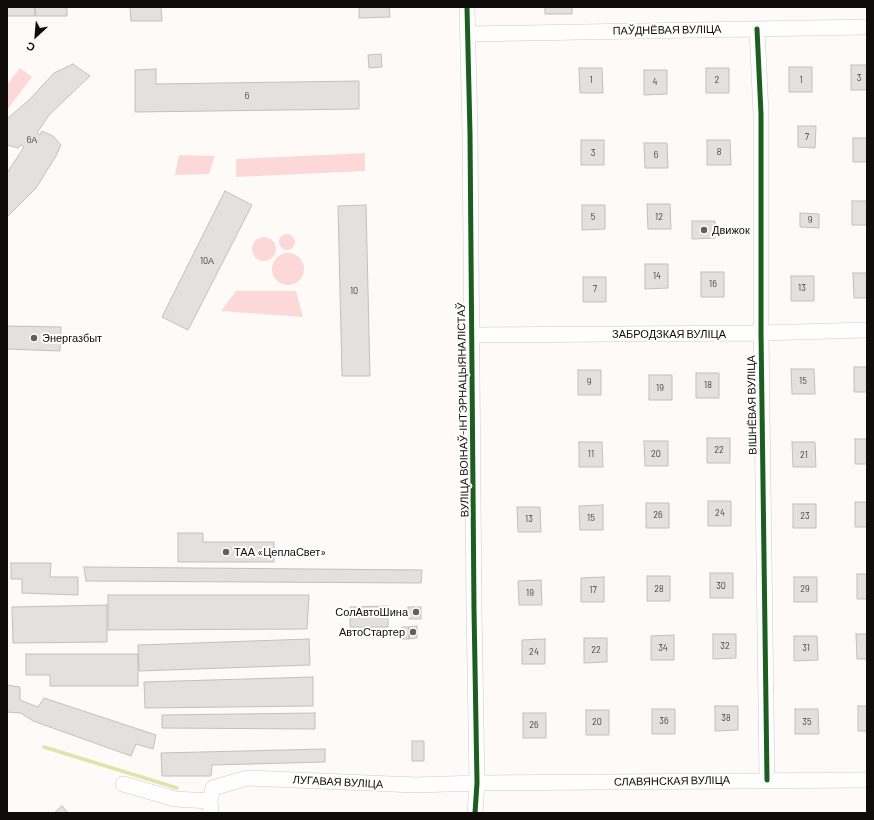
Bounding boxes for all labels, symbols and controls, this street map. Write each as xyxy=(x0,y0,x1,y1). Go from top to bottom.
north arrow xyxy=(16,16,56,56)
street label: ПАЎДНЁВАЯ ВУЛІЦА xyxy=(613,22,721,38)
text: С xyxy=(24,40,37,55)
house number: 3 xyxy=(857,73,861,83)
house number: 1 xyxy=(589,75,593,85)
house number: 2 xyxy=(715,75,719,85)
house number: 1 xyxy=(799,75,803,85)
house number: 4 xyxy=(653,77,657,87)
house number: 6 xyxy=(245,91,249,101)
house number: 7 xyxy=(805,132,809,142)
house number: 6А xyxy=(27,135,37,145)
house number: 8 xyxy=(717,147,721,157)
house number: 3 xyxy=(591,148,595,158)
house number: 6 xyxy=(654,150,658,160)
house number: 5 xyxy=(591,212,595,222)
house number: 12 xyxy=(655,212,663,222)
house number: 9 xyxy=(808,215,812,225)
place label: Движок xyxy=(712,223,750,237)
marker: Движок xyxy=(699,225,709,235)
house number: 10А xyxy=(200,256,214,266)
house number: 14 xyxy=(653,271,661,281)
house number: 16 xyxy=(709,279,717,289)
house number: 13 xyxy=(798,283,806,293)
house number: 7 xyxy=(593,284,597,294)
house number: 10 xyxy=(350,286,358,296)
street label: ВУЛІЦА ВОІНАЎ-ІНТЭРНАЦЫЯНАЛІСТАЎ xyxy=(455,302,471,518)
street label: ЗАБРОДЗКАЯ ВУЛІЦА xyxy=(612,327,726,341)
place label: Энергазбыт xyxy=(42,331,102,345)
marker: Энергазбыт xyxy=(29,333,39,343)
street label: ВІШНЁВАЯ ВУЛІЦА xyxy=(745,355,759,455)
house number: 15 xyxy=(799,376,807,386)
house number: 9 xyxy=(587,377,591,387)
house number: 18 xyxy=(704,380,712,390)
house number: 19 xyxy=(656,383,664,393)
house number: 22 xyxy=(714,445,724,455)
house number: 11 xyxy=(588,449,594,459)
house number: 20 xyxy=(651,449,661,459)
house number: 21 xyxy=(800,450,808,460)
house number: 24 xyxy=(715,508,725,518)
house number: 26 xyxy=(653,510,663,520)
house number: 23 xyxy=(800,511,810,521)
house number: 15 xyxy=(587,513,595,523)
house number: 13 xyxy=(525,514,533,524)
place label: ТАА «ЦеплаСвет» xyxy=(234,545,326,559)
marker: ТАА «ЦеплаСвет» xyxy=(221,547,231,557)
house number: 30 xyxy=(716,581,726,591)
house number: 28 xyxy=(654,584,664,594)
house number: 29 xyxy=(800,584,810,594)
house number: 17 xyxy=(589,585,597,595)
house number: 19 xyxy=(526,588,534,598)
place label: СолАвтоШина xyxy=(335,605,408,619)
marker: СолАвтоШина xyxy=(411,607,421,617)
place label: АвтоСтартер xyxy=(339,625,405,639)
marker: АвтоСтартер xyxy=(408,627,418,637)
house number: 32 xyxy=(720,641,730,651)
house number: 34 xyxy=(658,643,668,653)
house number: 31 xyxy=(802,643,810,653)
house number: 22 xyxy=(591,645,601,655)
house number: 24 xyxy=(529,647,539,657)
house number: 38 xyxy=(721,713,731,723)
house number: 36 xyxy=(659,716,669,726)
house number: 20 xyxy=(592,717,602,727)
house number: 35 xyxy=(802,717,812,727)
house number: 26 xyxy=(529,720,539,730)
street label: ЛУГАВАЯ ВУЛІЦА xyxy=(292,773,384,791)
street label: СЛАВЯНСКАЯ ВУЛІЦА xyxy=(614,773,730,789)

